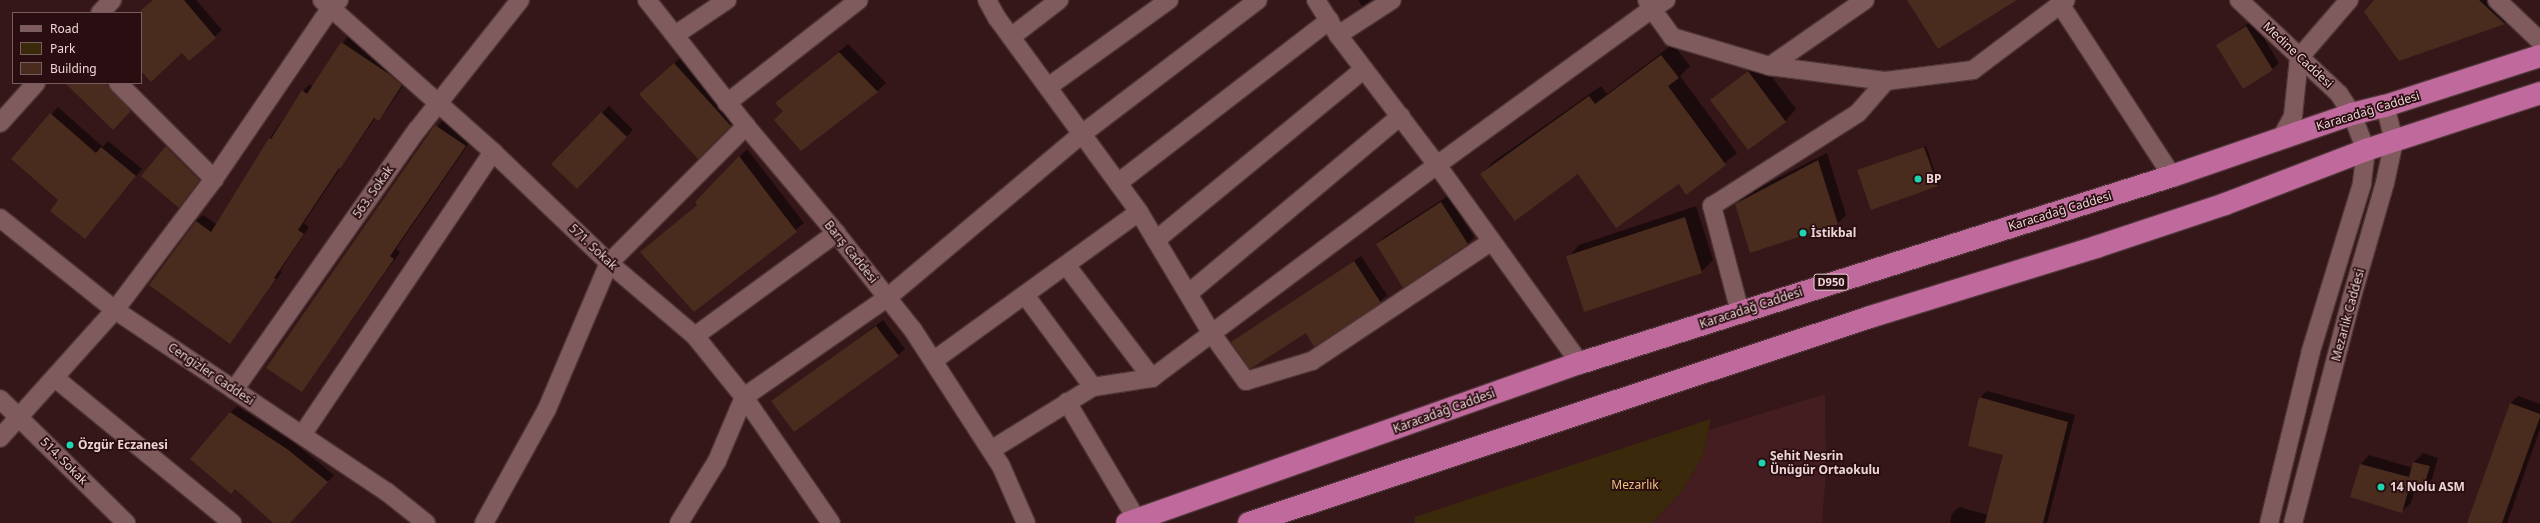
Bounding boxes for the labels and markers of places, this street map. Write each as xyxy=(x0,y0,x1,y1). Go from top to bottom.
place label: BP xyxy=(1926,172,1941,186)
marker: BP xyxy=(1913,174,1923,184)
place label: İstikbal xyxy=(1811,226,1856,240)
marker: İstikbal xyxy=(1798,228,1808,238)
place label: Özgür Eczanesi xyxy=(78,438,168,452)
marker: Özgür Eczanesi xyxy=(65,440,75,450)
place label: Şehit Nesrin Ünügür Ortaokulu xyxy=(1770,449,1880,477)
marker: Şehit Nesrin Ünügür Ortaokulu xyxy=(1757,458,1767,468)
place label: 14 Nolu ASM xyxy=(2390,480,2465,494)
marker: 14 Nolu ASM xyxy=(2375,481,2387,493)

